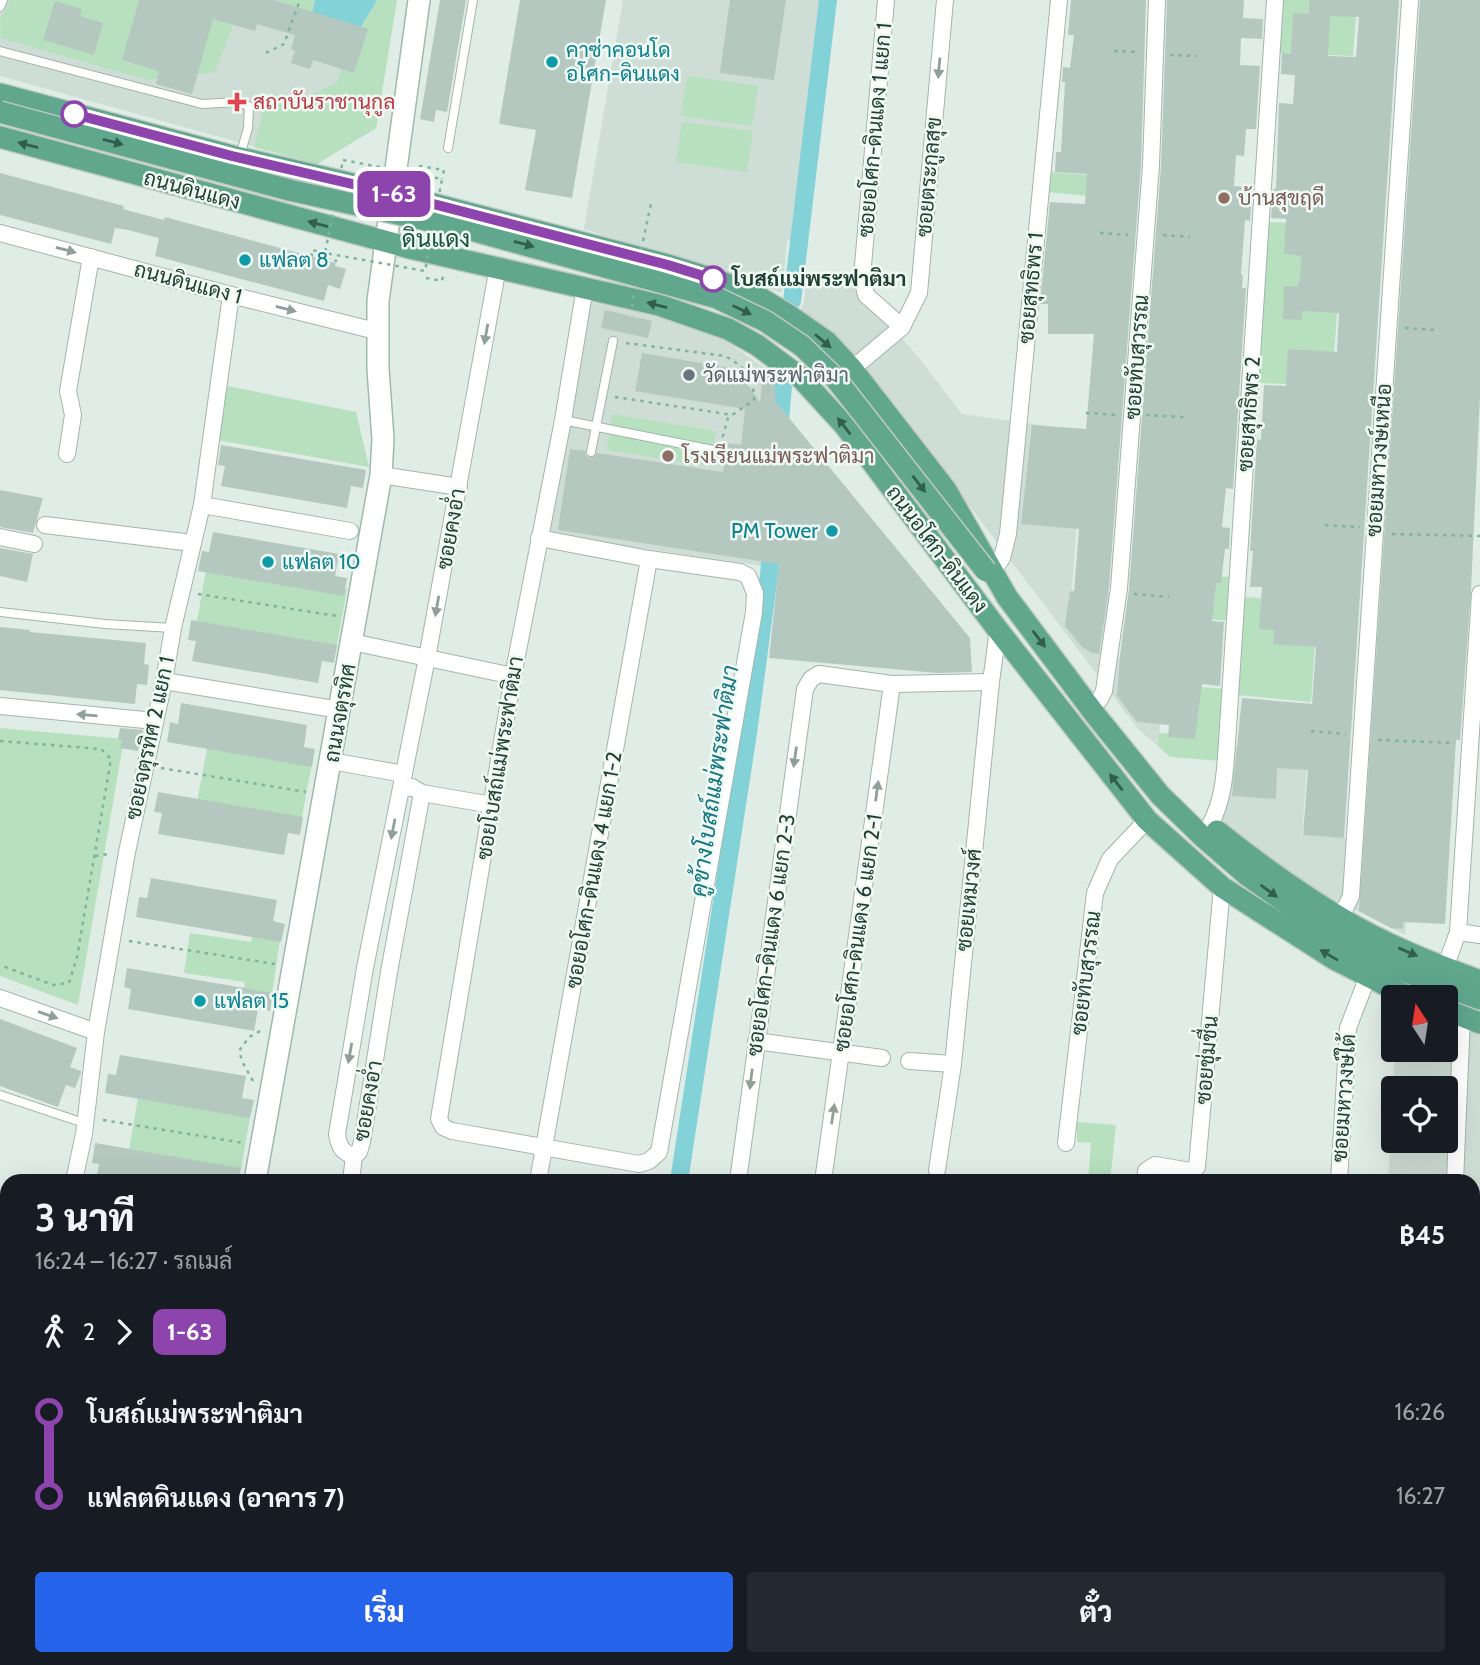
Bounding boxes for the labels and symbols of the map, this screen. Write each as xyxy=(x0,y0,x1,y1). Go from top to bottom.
street label: ซอยอโศก-ดินแดง 1 แยก 1 xyxy=(853,22,896,238)
place label: คาซ่าคอนโด อโศก-ดินแดง xyxy=(566,37,680,86)
marker: คาซ่าคอนโด อโศก-ดินแดง xyxy=(544,54,560,70)
one-way arrow xyxy=(933,57,944,79)
place label: สถาบันราชานุกูล xyxy=(253,89,395,117)
marker: สถาบันราชานุกูล xyxy=(227,92,247,112)
unlabelled marker xyxy=(61,101,87,127)
street label: ซอยตระกูลสุข xyxy=(911,116,949,238)
one-way arrow xyxy=(103,138,124,148)
one-way arrow xyxy=(17,139,39,150)
street label: ถนนดินแดง xyxy=(141,165,243,214)
line badge: 1-63 xyxy=(345,171,443,217)
place label: บ้านสุขฤดี xyxy=(1238,185,1324,212)
marker: บ้านสุขฤดี xyxy=(1216,190,1232,206)
one-way arrow xyxy=(307,218,328,228)
district label: ดินแดง xyxy=(402,224,470,253)
street label: ซอยสุทธิพร 1 xyxy=(1013,231,1050,345)
one-way arrow xyxy=(513,239,535,250)
one-way arrow xyxy=(56,246,77,256)
place label: แฟลต 8 xyxy=(259,247,329,272)
marker: แฟลต 8 xyxy=(237,252,253,268)
street label: ถนนดินแดง 1 xyxy=(132,256,245,309)
place label: โบสถ์แม่พระฟาติมา xyxy=(730,265,906,291)
marker: โบสถ์แม่พระฟาติมา xyxy=(700,266,726,292)
street label: ซอยทับสุวรรณ xyxy=(1120,294,1155,420)
one-way arrow xyxy=(646,299,668,310)
one-way arrow xyxy=(275,304,297,315)
one-way arrow xyxy=(732,304,752,316)
one-way arrow xyxy=(481,323,492,345)
one-way arrow xyxy=(814,333,832,348)
street label: ซอยสุทธิพร 2 xyxy=(1232,355,1267,473)
place label: วัดแม่พระฟาติมา xyxy=(703,362,849,387)
marker: วัดแม่พระฟาติมา xyxy=(681,367,697,383)
street label: ซอยมหาวงษ์เหนือ xyxy=(1360,382,1396,538)
one-way arrow xyxy=(836,417,851,435)
place label: โรงเรียนแม่พระฟาติมา xyxy=(681,443,874,468)
marker: โรงเรียนแม่พระฟาติมา xyxy=(660,448,676,464)
one-way arrow xyxy=(911,475,926,493)
street label: ถนนอโศก-ดินแดง xyxy=(881,480,993,617)
street label: ซอยคงอ่ำ xyxy=(427,486,470,571)
place label: PM Tower xyxy=(731,518,818,543)
marker: PM Tower xyxy=(824,523,840,539)
place label: แฟลต 10 xyxy=(282,549,360,574)
marker: แฟลต 10 xyxy=(260,554,276,570)
one-way arrow xyxy=(431,595,442,617)
one-way arrow xyxy=(1032,630,1046,648)
street label: ซอยจตุรทิศ 2 แยก 1 xyxy=(120,654,181,822)
street label: ซอยโบสถ์แม่พระฟาติมา xyxy=(470,654,528,862)
street label: ถนนจตุรทิศ xyxy=(319,662,362,765)
water label: คูข้างโบสถ์แม่พระฟาติมา xyxy=(682,663,747,899)
one-way arrow xyxy=(76,709,98,720)
one-way arrow xyxy=(790,746,801,768)
street label: ซอยอโศก-ดินแดง 4 แยก 1-2 xyxy=(560,750,627,990)
one-way arrow xyxy=(1109,773,1124,790)
one-way arrow xyxy=(871,780,882,802)
street label: ซอยอโศก-ดินแดง 6 แยก 2-3 xyxy=(741,812,800,1058)
street label: ซอยอโศก-ดินแดง 6 แยก 2-1 xyxy=(828,813,887,1053)
one-way arrow xyxy=(387,818,398,840)
street label: ซอยเหมวงศ์ xyxy=(950,847,986,952)
one-way arrow xyxy=(1260,884,1278,898)
street label: ซอยทับสุวรรณ xyxy=(1065,909,1108,1037)
one-way arrow xyxy=(1398,946,1418,958)
one-way arrow xyxy=(1319,949,1338,961)
north arrow xyxy=(1381,985,1458,1062)
place label: แฟลต 15 xyxy=(214,988,289,1013)
marker: แฟลต 15 xyxy=(192,993,208,1009)
one-way arrow xyxy=(38,1010,59,1021)
street label: ซอยชุ่มชื่น xyxy=(1183,1014,1225,1106)
street label: ซอยมหาวงษ์ใต้ xyxy=(1326,1032,1361,1163)
one-way arrow xyxy=(345,1042,356,1064)
street label: ซอยคงอ่ำ xyxy=(344,1058,387,1143)
one-way arrow xyxy=(746,1068,757,1090)
one-way arrow xyxy=(827,1103,838,1125)

